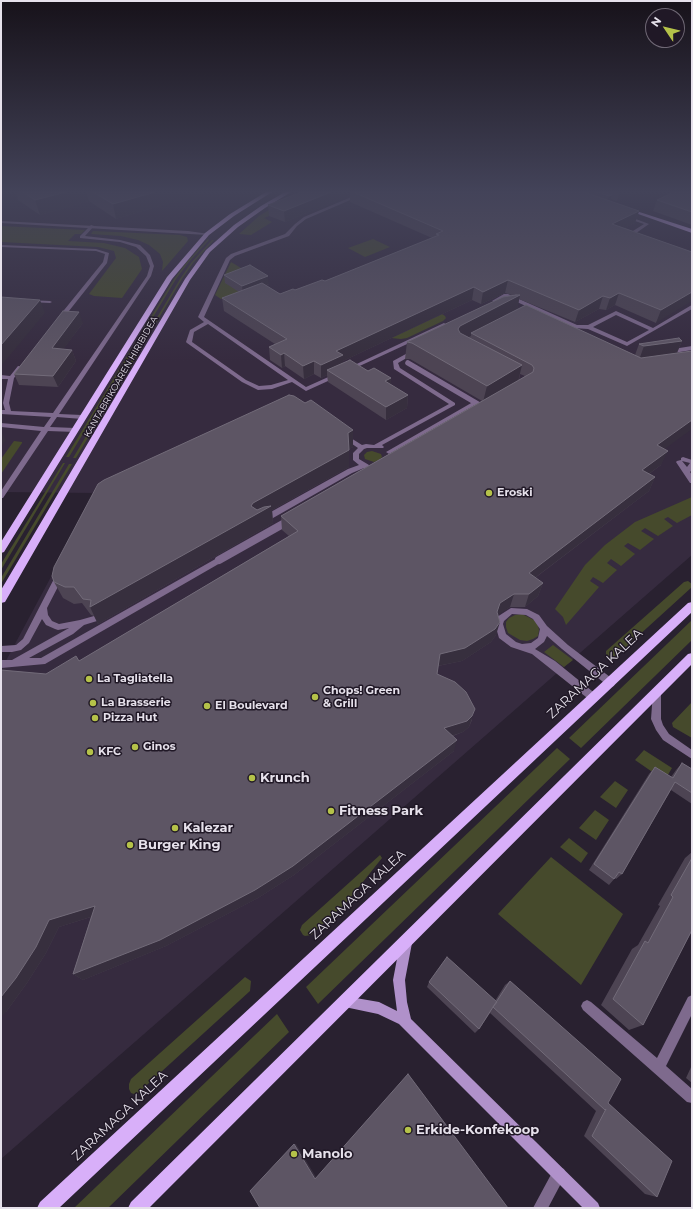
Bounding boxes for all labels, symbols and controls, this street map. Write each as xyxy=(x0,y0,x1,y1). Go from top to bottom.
north arrow xyxy=(645,8,685,48)
text: N xyxy=(648,14,664,29)
street label: KANTABRIKOAREN HIRIBIDEA xyxy=(82,315,160,439)
place label: Eroski xyxy=(497,486,533,500)
marker: Eroski xyxy=(484,488,494,498)
street label: ZARAMAGA KALEA xyxy=(544,626,646,722)
place label: La Tagliatella xyxy=(97,672,173,686)
marker: La Tagliatella xyxy=(84,674,94,684)
place label: Chops! Green & Grill xyxy=(323,684,400,710)
marker: Chops! Green & Grill xyxy=(310,692,320,702)
place label: La Brasserie xyxy=(101,696,171,710)
marker: La Brasserie xyxy=(88,698,98,708)
place label: El Boulevard xyxy=(215,699,288,713)
marker: El Boulevard xyxy=(202,701,212,711)
place label: Pizza Hut xyxy=(103,711,157,725)
marker: Pizza Hut xyxy=(90,713,100,723)
place label: Ginos xyxy=(143,740,175,754)
marker: Ginos xyxy=(130,742,140,752)
place label: KFC xyxy=(98,745,121,759)
marker: KFC xyxy=(85,747,95,757)
place label: Krunch xyxy=(260,770,310,786)
marker: Krunch xyxy=(247,773,257,783)
place label: Fitness Park xyxy=(339,803,423,819)
marker: Fitness Park xyxy=(326,806,336,816)
place label: Kalezar xyxy=(183,820,233,836)
marker: Kalezar xyxy=(170,823,180,833)
place label: Burger King xyxy=(138,837,221,853)
marker: Burger King xyxy=(125,840,135,850)
street label: ZARAMAGA KALEA xyxy=(307,847,409,943)
street label: ZARAMAGA KALEA xyxy=(69,1068,171,1164)
place label: Erkide-Konfekoop xyxy=(416,1122,539,1138)
marker: Erkide-Konfekoop xyxy=(403,1125,413,1135)
place label: Manolo xyxy=(302,1146,352,1162)
marker: Manolo xyxy=(289,1149,299,1159)

